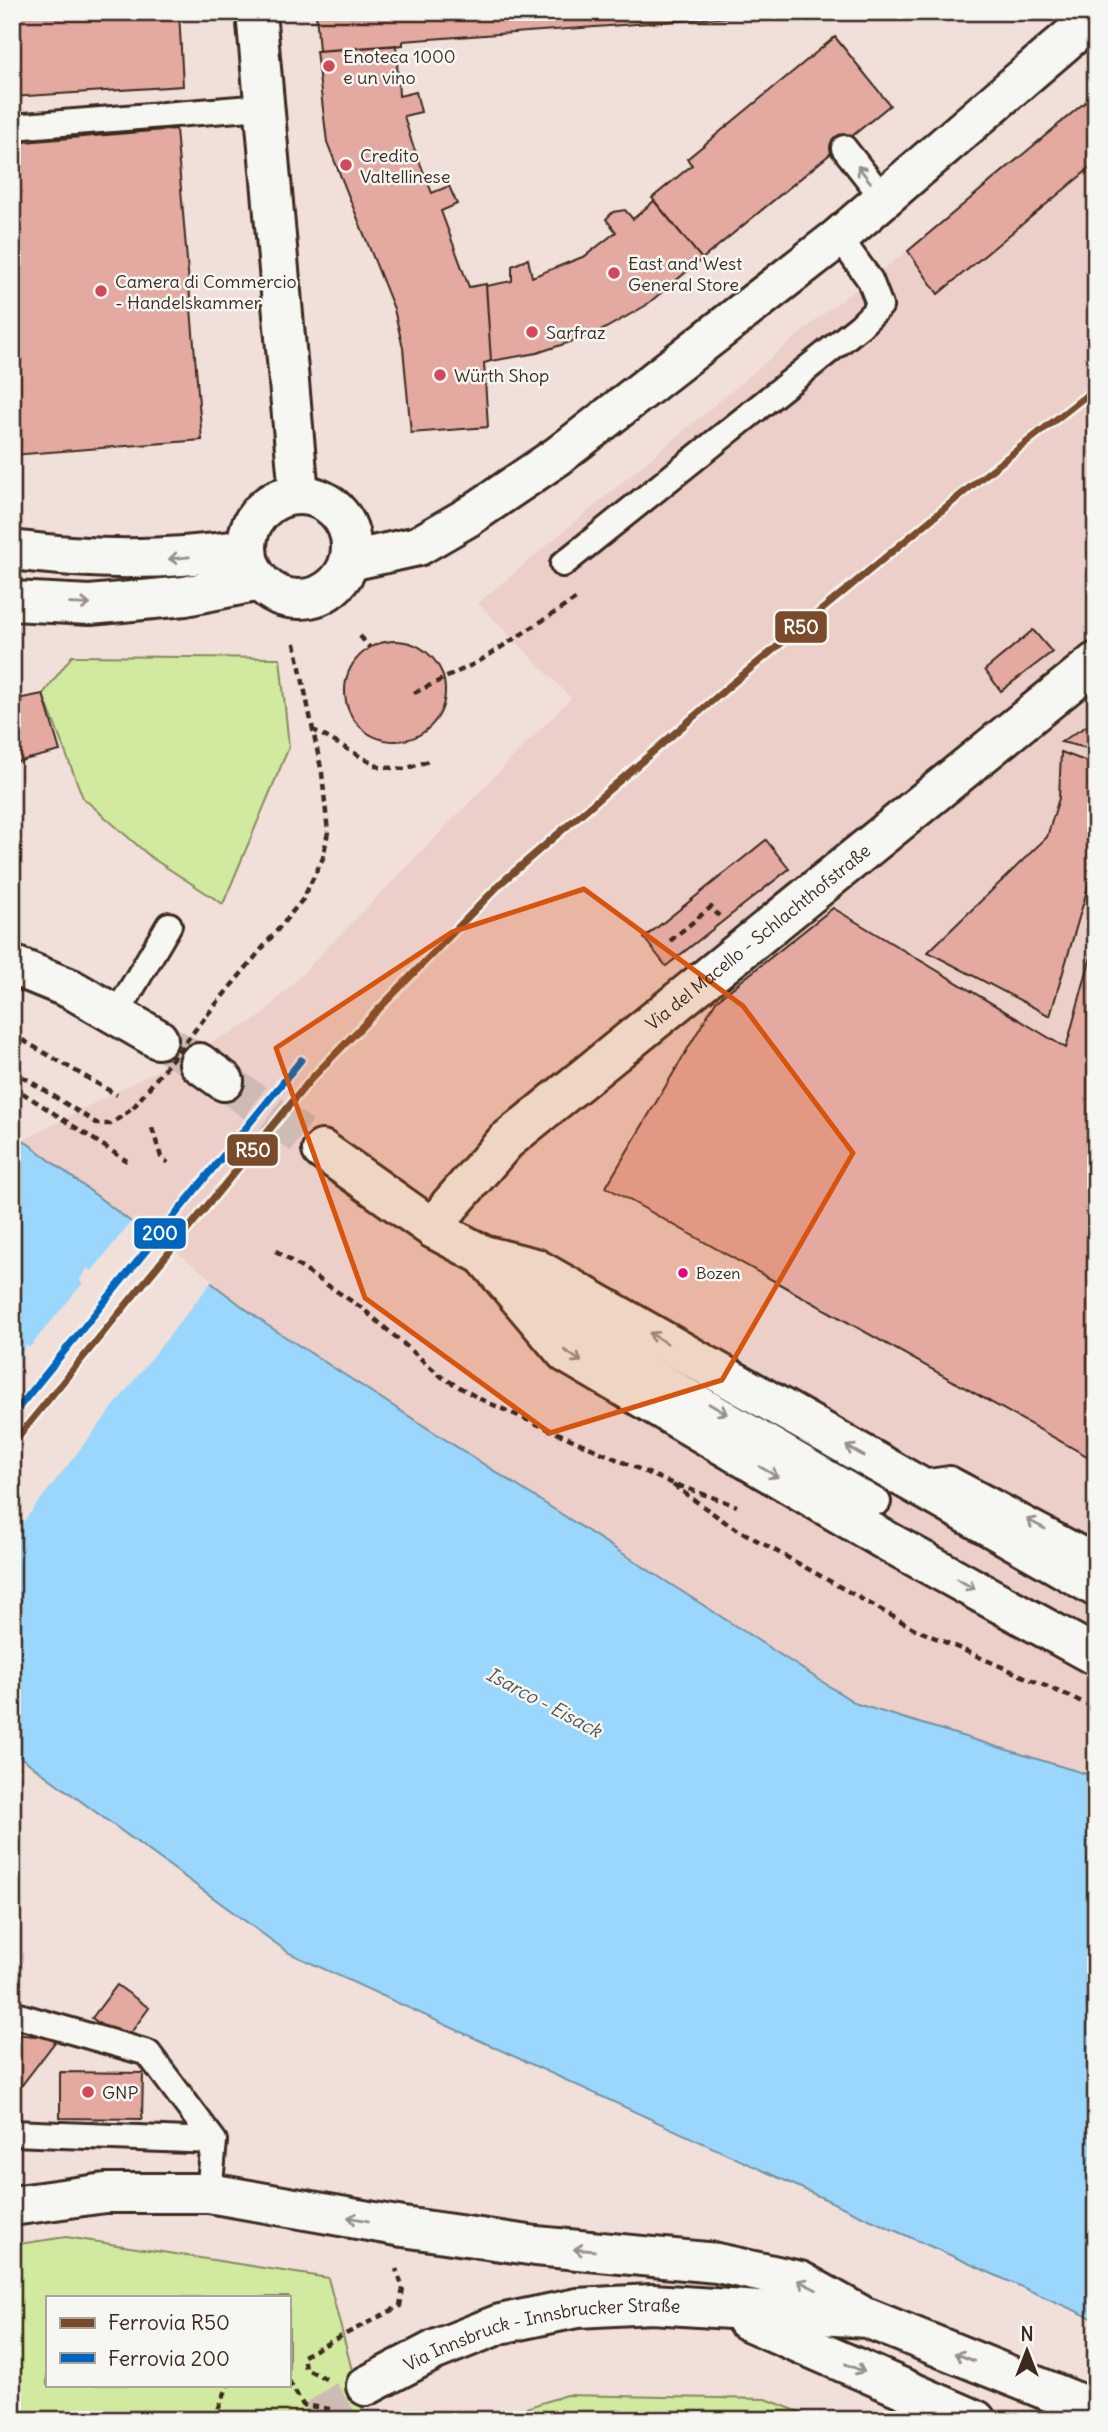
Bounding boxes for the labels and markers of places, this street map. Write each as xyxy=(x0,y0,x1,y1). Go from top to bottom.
place label: Enoteca 1000 e un vino xyxy=(343,45,456,89)
marker: Enoteca 1000 e un vino xyxy=(321,58,337,74)
place label: Credito Valtellinese xyxy=(360,144,451,188)
marker: Credito Valtellinese xyxy=(338,157,354,173)
place label: East and West General Store xyxy=(628,252,742,296)
marker: East and West General Store xyxy=(606,265,622,281)
place label: Camera di Commercio - Handelskammer xyxy=(115,270,297,314)
marker: Camera di Commercio - Handelskammer xyxy=(93,283,109,299)
place label: Sarfraz xyxy=(546,321,606,344)
marker: Sarfraz xyxy=(524,324,540,340)
place label: Würth Shop xyxy=(454,364,549,387)
marker: Würth Shop xyxy=(432,367,448,383)
place label: Bozen xyxy=(696,1263,741,1283)
marker: Bozen xyxy=(676,1266,690,1280)
place label: GNP xyxy=(102,2081,138,2104)
marker: GNP xyxy=(80,2084,96,2100)

